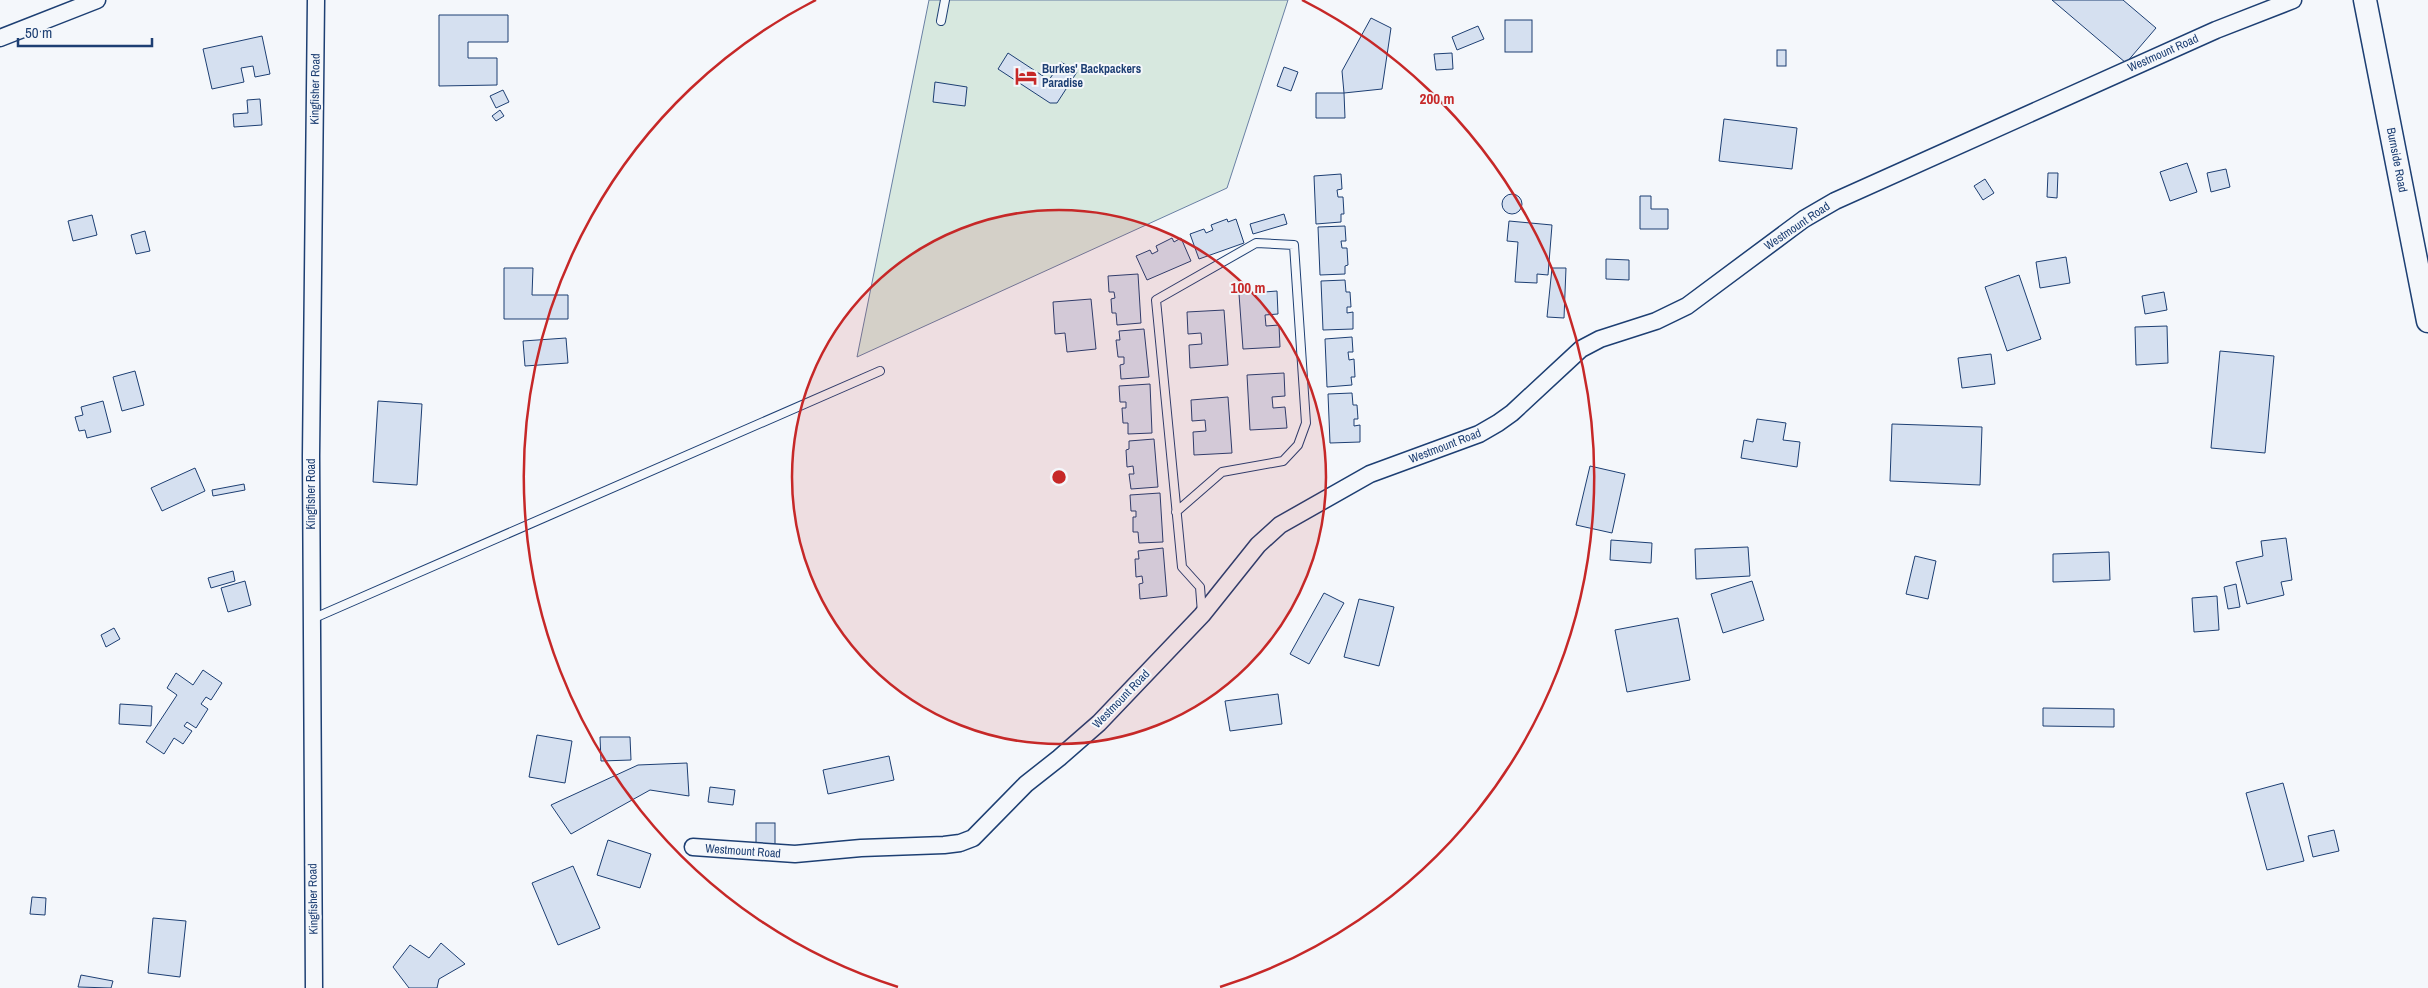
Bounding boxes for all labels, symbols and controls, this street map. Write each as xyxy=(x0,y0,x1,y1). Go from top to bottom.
scale bar xyxy=(18,15,151,47)
text: 50 m xyxy=(25,22,52,43)
street label: Westmount Road xyxy=(2125,30,2201,76)
street label: Kingfisher Road xyxy=(306,53,324,125)
place label: Burkes' Backpackers Paradise xyxy=(1042,61,1142,91)
hotel icon: Burkes' Backpackers Paradise xyxy=(1013,63,1039,89)
text: 200 m xyxy=(1420,88,1454,109)
street label: Burnside Road xyxy=(2383,126,2411,194)
street label: Westmount Road xyxy=(1761,198,1833,254)
text: 100 m xyxy=(1231,277,1265,298)
street label: Westmount Road xyxy=(1407,425,1483,467)
street label: Kingfisher Road xyxy=(303,458,319,530)
centre of rings xyxy=(1050,468,1068,486)
street label: Westmount Road xyxy=(1089,666,1153,732)
street label: Westmount Road xyxy=(705,840,781,862)
street label: Kingfisher Road xyxy=(304,863,322,935)

